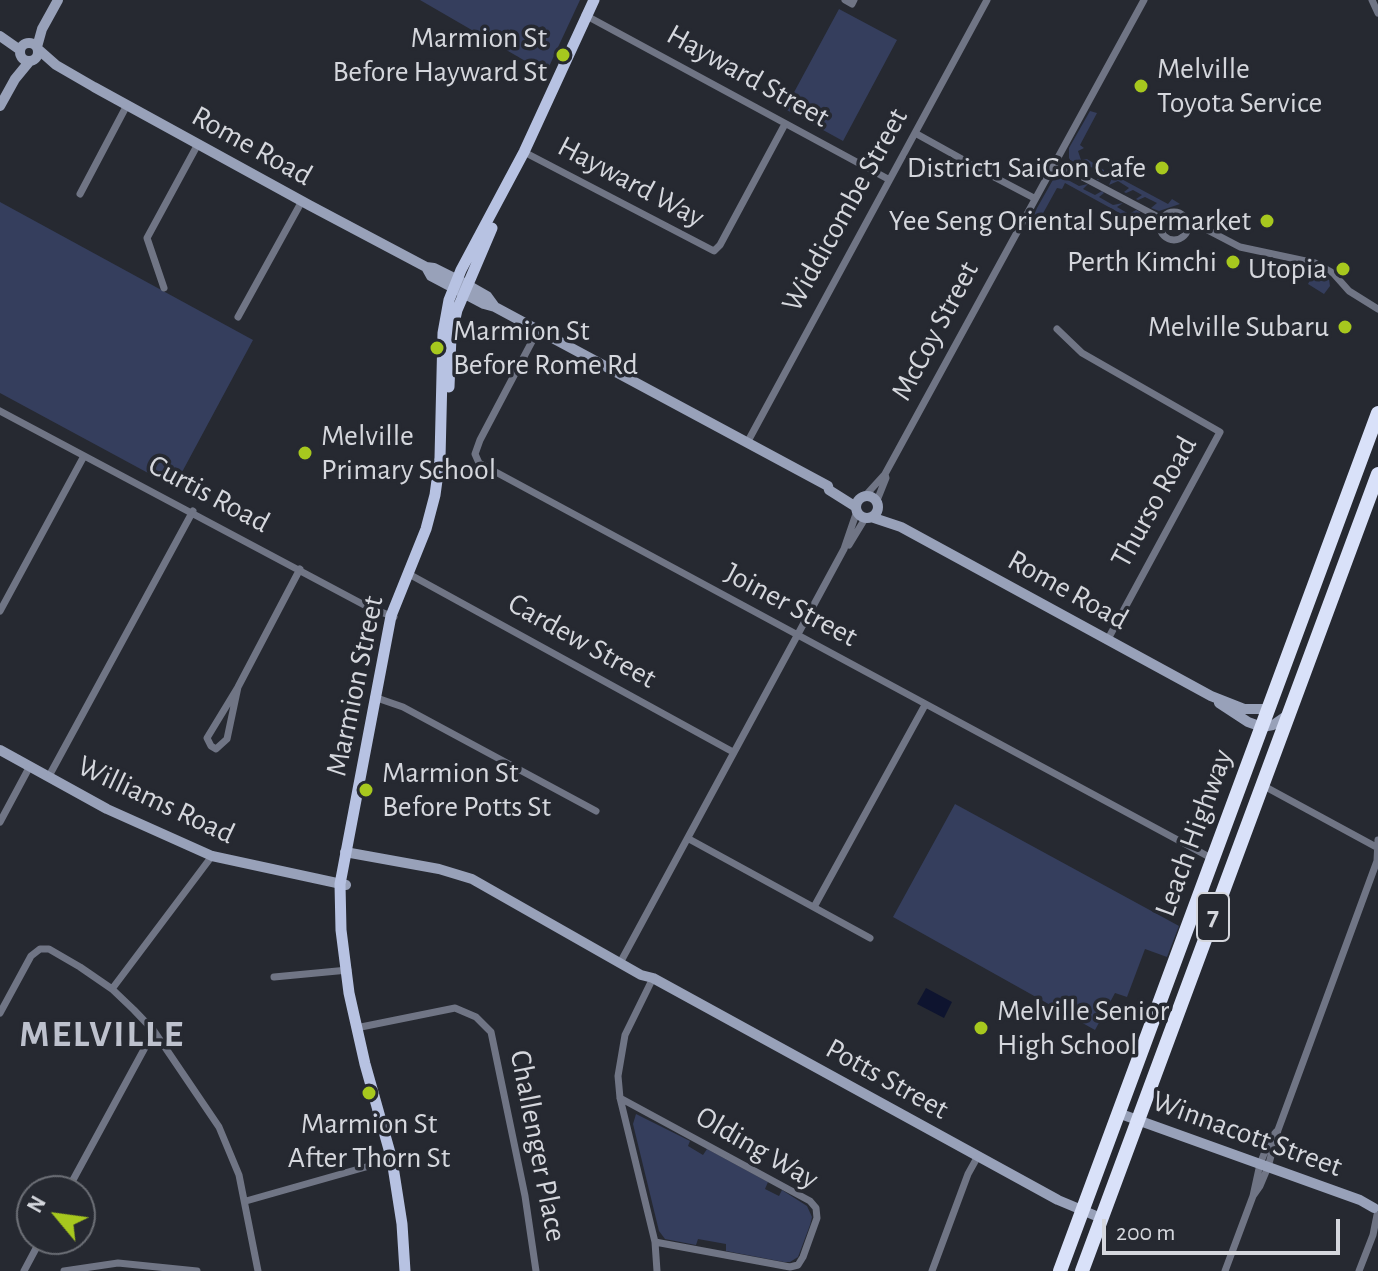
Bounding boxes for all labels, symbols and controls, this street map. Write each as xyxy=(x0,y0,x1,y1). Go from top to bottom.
street label: Hayward Street xyxy=(660,17,836,135)
place label: Marmion St Before Hayward St xyxy=(333,20,547,90)
marker: Marmion St Before Hayward St xyxy=(554,46,572,64)
place label: Melville Toyota Service xyxy=(1157,51,1322,122)
marker: Melville Toyota Service xyxy=(1132,77,1150,95)
street label: Rome Road xyxy=(185,98,319,194)
street label: Widdicombe Street xyxy=(774,102,916,318)
street label: Hayward Way xyxy=(551,128,711,236)
place label: District1 SaiGon Cafe xyxy=(907,150,1146,186)
marker: District1 SaiGon Cafe xyxy=(1153,159,1171,177)
place label: Yee Seng Oriental Supermarket xyxy=(889,203,1251,239)
marker: Yee Seng Oriental Supermarket xyxy=(1258,212,1276,230)
place label: Perth Kimchi xyxy=(1067,244,1217,280)
place label: Utopia xyxy=(1248,251,1327,287)
marker: Perth Kimchi xyxy=(1224,253,1242,271)
street label: McCoy Street xyxy=(883,255,987,407)
marker: Utopia xyxy=(1334,260,1352,278)
place label: Melville Subaru xyxy=(1148,309,1329,345)
place label: Marmion St Before Rome Rd xyxy=(453,313,638,384)
marker: Melville Subaru xyxy=(1336,318,1354,336)
marker: Marmion St Before Rome Rd xyxy=(428,339,446,357)
place label: Melville Primary School xyxy=(321,418,496,488)
street label: Thurso Road xyxy=(1103,430,1205,574)
marker: Melville Primary School xyxy=(296,444,314,462)
street label: Curtis Road xyxy=(142,447,276,541)
street label: Rome Road xyxy=(1001,542,1135,638)
street label: Joiner Street xyxy=(718,555,864,655)
street label: Cardew Street xyxy=(502,586,662,696)
street label: Marmion Street xyxy=(318,593,392,779)
street label: Leach Highway xyxy=(1147,744,1241,922)
street label: Williams Road xyxy=(72,748,240,852)
place label: Marmion St Before Potts St xyxy=(382,755,551,826)
marker: Marmion St Before Potts St xyxy=(357,781,375,799)
road number: 7 xyxy=(1197,893,1229,941)
place label: Melville Senior High School xyxy=(997,993,1169,1064)
district label: MELVILLE xyxy=(19,1012,185,1058)
marker: Melville Senior High School xyxy=(972,1019,990,1037)
street label: Potts Street xyxy=(819,1031,955,1127)
street label: Challenger Place xyxy=(502,1047,574,1245)
street label: Winnacott Street xyxy=(1147,1083,1347,1185)
marker: Marmion St After Thorn St xyxy=(360,1084,378,1102)
street label: Olding Way xyxy=(689,1098,825,1198)
place label: Marmion St After Thorn St xyxy=(288,1106,450,1176)
north arrow xyxy=(16,1175,96,1255)
text: N xyxy=(23,1192,50,1216)
scale bar xyxy=(1106,1203,1344,1253)
text: 200 m xyxy=(1116,1221,1175,1245)

